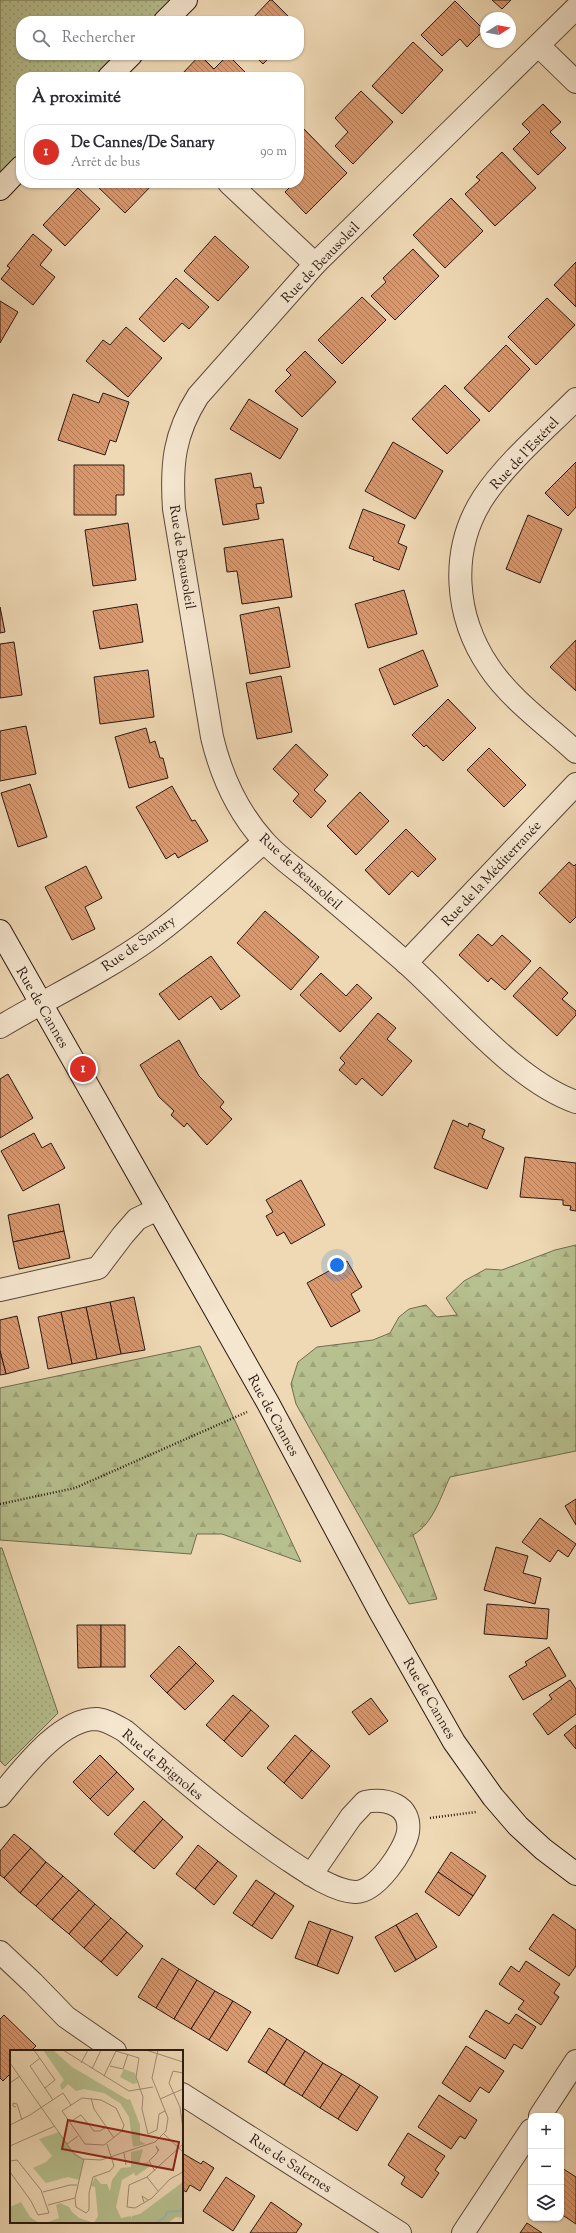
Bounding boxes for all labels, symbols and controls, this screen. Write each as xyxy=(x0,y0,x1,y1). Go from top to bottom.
north arrow xyxy=(480,12,516,48)
search box xyxy=(16,16,304,60)
icon: search xyxy=(30,27,52,49)
text: Rechercher xyxy=(62,28,135,49)
text: À proximité xyxy=(32,86,121,110)
text: De Cannes/De Sanary xyxy=(71,133,215,154)
text: 1 xyxy=(44,143,48,161)
text: 90 m xyxy=(260,143,287,161)
text: Arrêt de bus xyxy=(71,154,140,172)
street label: Rue de Beausoleil xyxy=(278,218,365,308)
street label: Rue de l'Estérel xyxy=(486,414,564,495)
street label: Rue de Beausoleil xyxy=(163,504,199,611)
street label: Rue de la Méditerranée xyxy=(438,817,547,932)
street label: Rue de Beausoleil xyxy=(254,830,346,915)
street label: Rue de Sanary xyxy=(98,912,180,978)
street label: Rue de Cannes xyxy=(10,964,73,1052)
pin: 1 xyxy=(70,1054,96,1084)
your location xyxy=(327,1255,347,1275)
street label: Rue de Cannes xyxy=(242,1372,303,1460)
street label: Rue de Cannes xyxy=(397,1655,460,1743)
street label: Rue de Brignoles xyxy=(117,1725,207,1806)
inset map xyxy=(10,2050,183,2223)
map controls xyxy=(528,2113,564,2221)
button: + xyxy=(528,2113,564,2149)
street label: Rue de Salernes xyxy=(245,2130,335,2199)
button: − xyxy=(528,2149,564,2185)
button: layers xyxy=(528,2185,564,2221)

